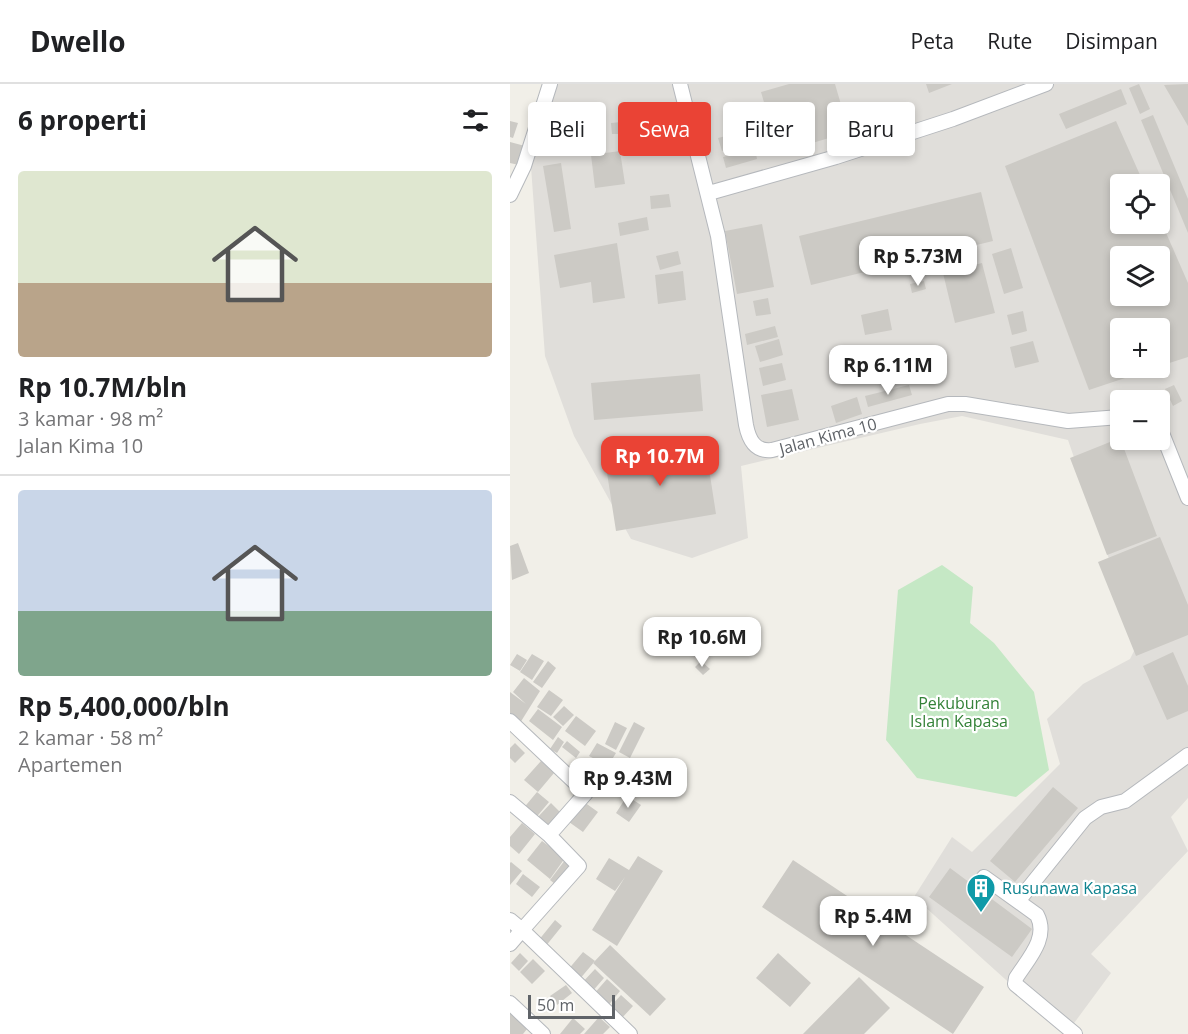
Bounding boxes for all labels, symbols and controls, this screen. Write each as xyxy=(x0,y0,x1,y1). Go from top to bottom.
text: Dwello xyxy=(30,22,126,60)
text: Peta xyxy=(911,27,954,55)
text: Rute xyxy=(987,27,1032,55)
text: Disimpan xyxy=(1065,27,1158,55)
text: 6 properti xyxy=(18,102,147,138)
chip: Beli xyxy=(528,102,606,156)
chip: Sewa xyxy=(618,102,711,156)
chip: Filter xyxy=(723,102,815,156)
chip: Baru xyxy=(827,102,915,156)
icon: filters xyxy=(459,104,492,137)
map controls xyxy=(1110,174,1170,450)
button: locate xyxy=(1110,174,1170,234)
icon: home xyxy=(201,210,309,318)
pin: Rp 5.73M xyxy=(856,236,980,287)
text: Rp 5.73M xyxy=(873,242,963,269)
button: layers xyxy=(1110,246,1170,306)
button: + xyxy=(1110,318,1170,378)
pin: Rp 6.11M xyxy=(826,345,950,396)
text: Rp 6.11M xyxy=(843,351,933,378)
text: Rp 10.7M/bln xyxy=(18,369,187,405)
button: − xyxy=(1110,390,1170,450)
text: 3 kamar · 98 m² xyxy=(18,405,163,432)
street label: Jalan Kima 10 xyxy=(775,412,879,460)
text: Jalan Kima 10 xyxy=(18,432,143,459)
pin: Rp 10.7M xyxy=(598,436,722,487)
text: Rp 10.7M xyxy=(615,442,705,469)
icon: home xyxy=(201,529,309,637)
pin: Rp 10.6M xyxy=(640,617,764,668)
text: Rp 10.6M xyxy=(657,623,747,650)
text: Rp 5,400,000/bln xyxy=(18,688,229,724)
park label: Pekuburan Islam Kapasa xyxy=(910,692,1008,732)
text: 2 kamar · 58 m² xyxy=(18,724,163,751)
text: Apartemen xyxy=(18,751,123,778)
pin: Rp 9.43M xyxy=(566,758,690,809)
text: Rp 9.43M xyxy=(583,764,673,791)
building icon: Rusunawa Kapasa xyxy=(965,872,997,914)
place label: Rusunawa Kapasa xyxy=(1002,877,1137,899)
pin: Rp 5.4M xyxy=(818,896,928,947)
text: Rp 5.4M xyxy=(834,902,912,929)
scale bar xyxy=(528,992,615,1020)
text: 50 m xyxy=(537,994,574,1016)

